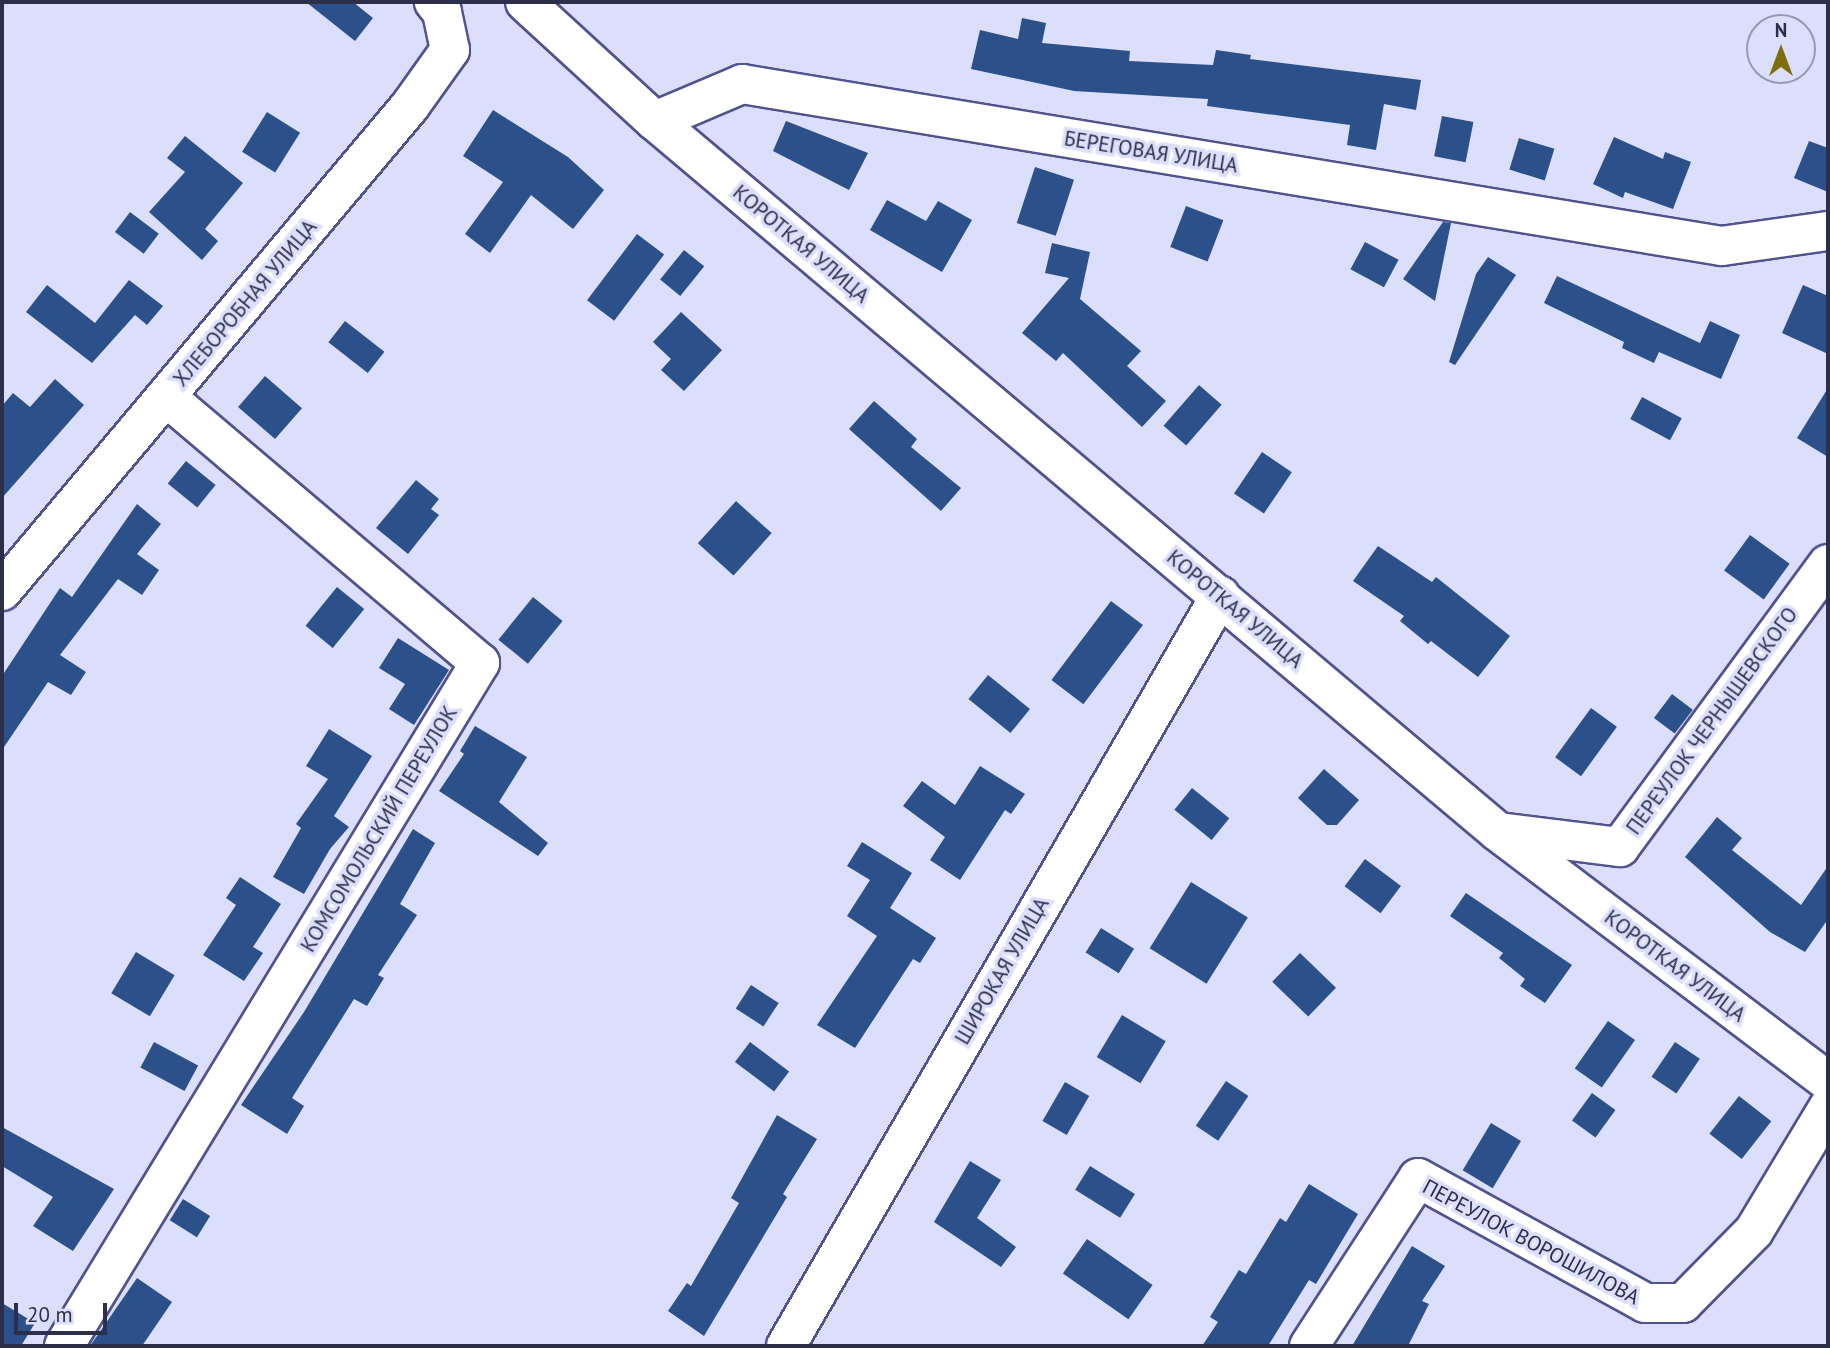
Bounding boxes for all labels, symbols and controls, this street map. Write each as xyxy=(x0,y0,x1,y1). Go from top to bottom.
north arrow xyxy=(1746,14,1816,84)
text: N xyxy=(1775,18,1787,42)
street label: БЕРЕГОВАЯ УЛИЦА xyxy=(1062,126,1240,178)
street label: КОРОТКАЯ УЛИЦА xyxy=(727,179,875,309)
street label: ХЛЕБОРОБНАЯ УЛИЦА xyxy=(168,214,322,392)
street label: КОРОТКАЯ УЛИЦА xyxy=(1161,544,1309,674)
street label: ПЕРЕУЛОК ЧЕРНЫШЕВСКОГО xyxy=(1621,602,1803,840)
street label: КОМСОМОЛЬСКИЙ ПЕРЕУЛОК xyxy=(295,701,463,957)
street label: ШИРОКАЯ УЛИЦА xyxy=(950,893,1054,1049)
street label: КОРОТКАЯ УЛИЦА xyxy=(1599,905,1751,1027)
street label: ПЕРЕУЛОК ВОРОШИЛОВА xyxy=(1418,1174,1644,1310)
scale bar xyxy=(18,1288,110,1332)
text: 20 m xyxy=(27,1301,73,1328)

